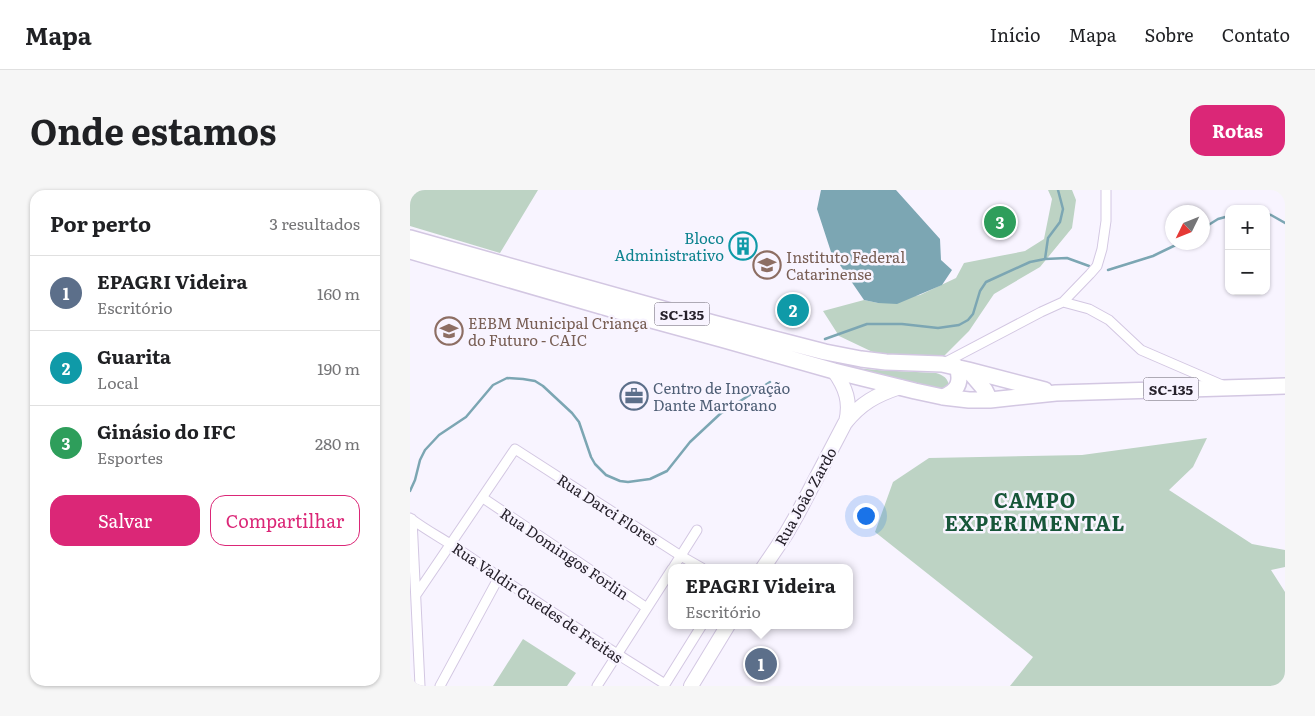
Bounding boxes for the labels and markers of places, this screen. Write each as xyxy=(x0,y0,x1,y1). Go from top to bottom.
pin: 3 xyxy=(984,203,1016,241)
place label: Bloco Administrativo xyxy=(614,226,724,266)
building icon: Bloco Administrativo xyxy=(728,231,758,261)
place label: Instituto Federal Catarinense xyxy=(786,245,905,285)
school or university icon: Instituto Federal Catarinense xyxy=(752,250,782,280)
pin: 2 xyxy=(777,291,809,329)
place label: EEBM Municipal Criança do Futuro - CAIC xyxy=(468,311,648,351)
school or university icon: EEBM Municipal Criança do Futuro - CAIC xyxy=(434,316,464,346)
place label: Centro de Inovação Dante Martorano xyxy=(653,376,791,416)
office icon: Centro de Inovação Dante Martorano xyxy=(619,381,649,411)
pin: 1 xyxy=(745,645,777,683)

